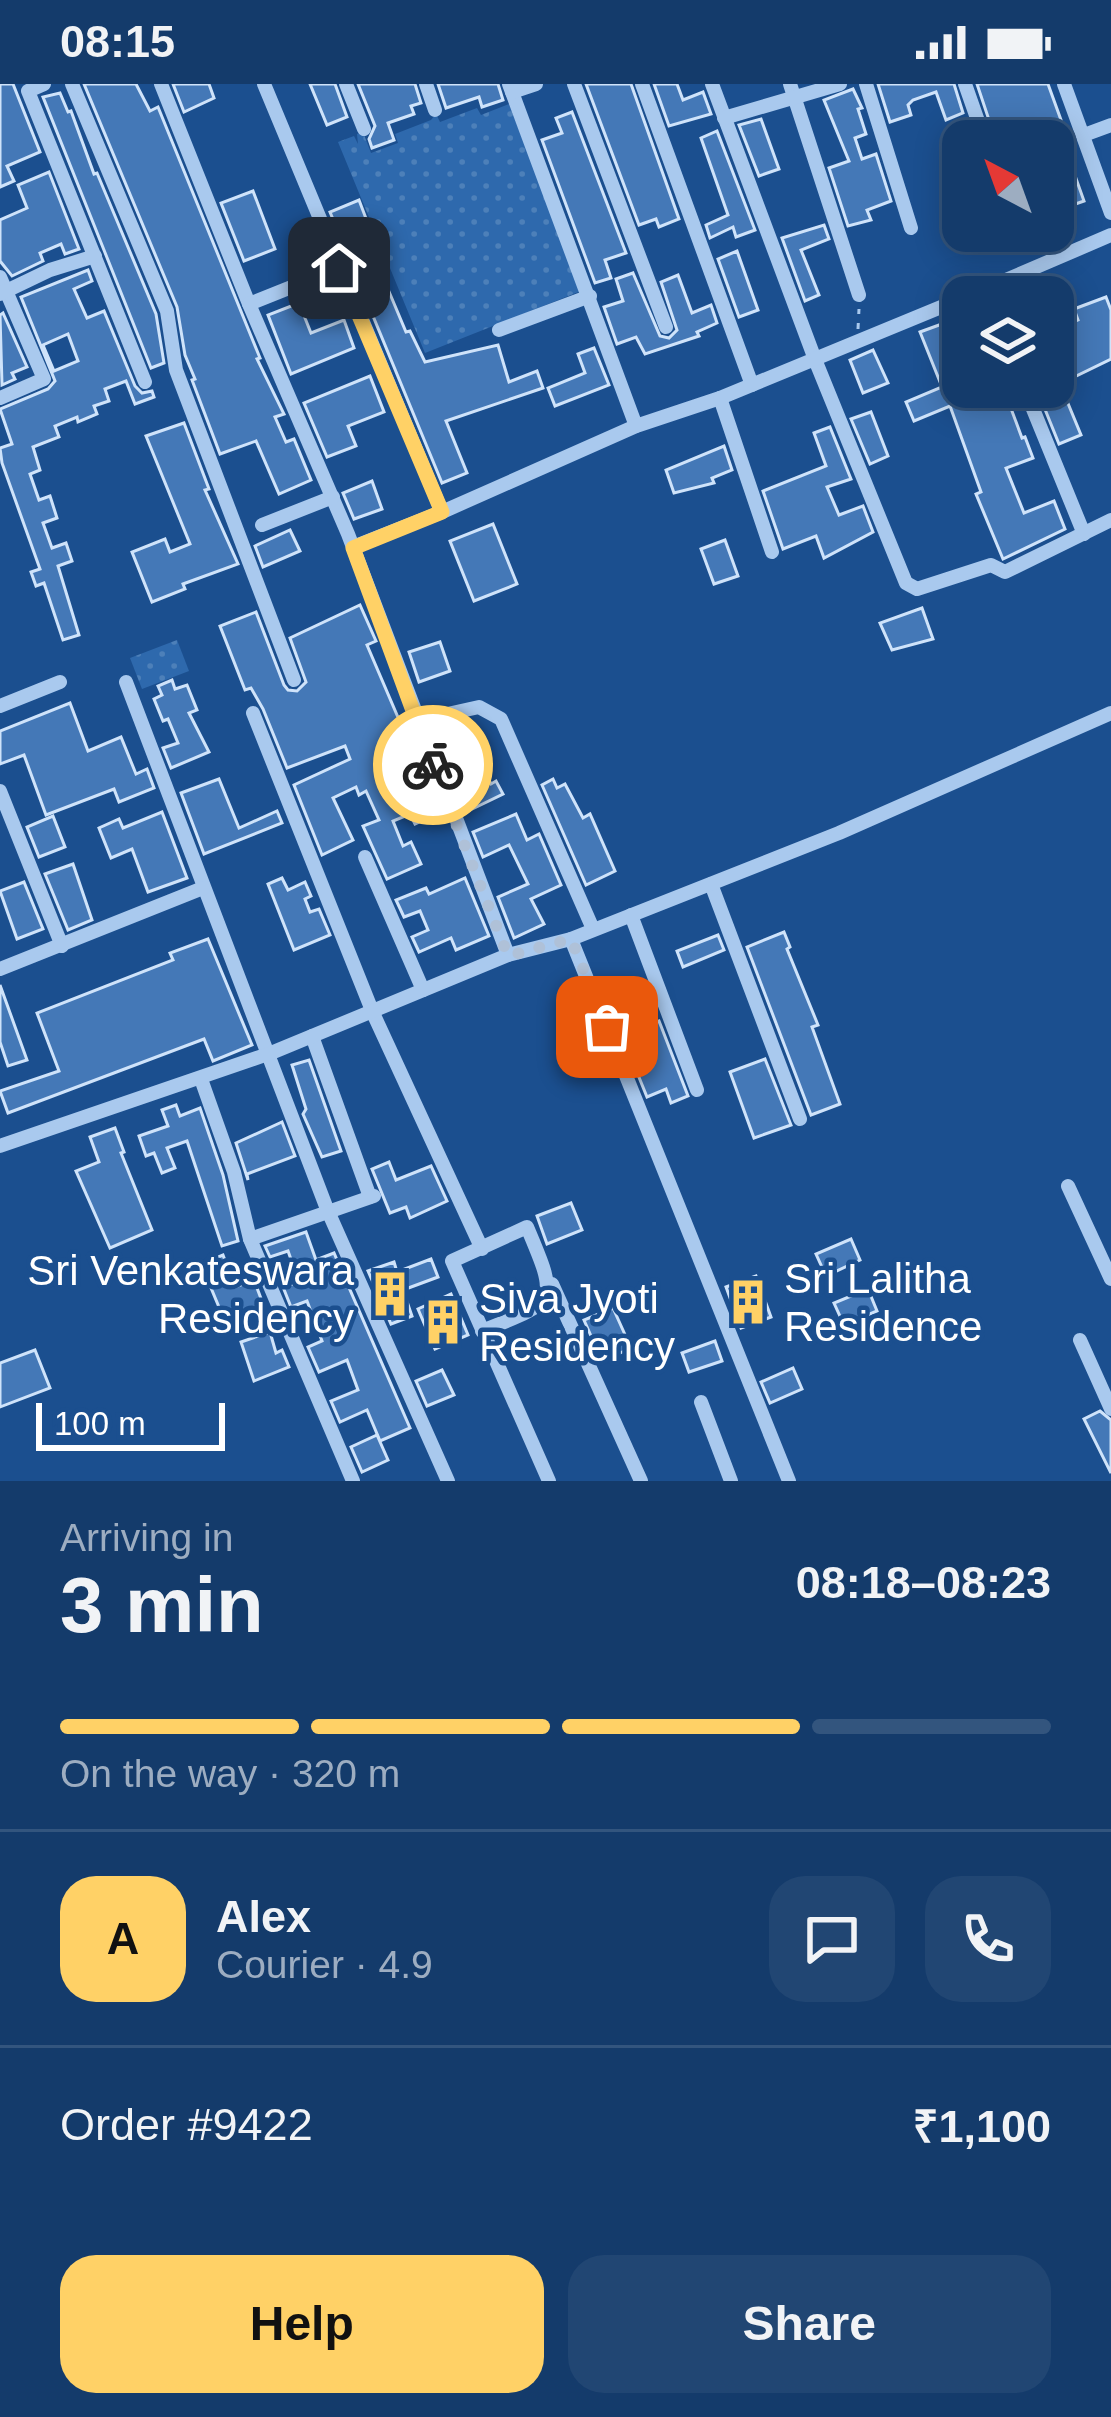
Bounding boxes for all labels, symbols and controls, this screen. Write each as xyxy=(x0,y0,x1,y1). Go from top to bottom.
text: 08:15 xyxy=(60,16,175,67)
north arrow xyxy=(942,120,1074,252)
map controls xyxy=(942,120,1074,408)
pin xyxy=(288,217,390,319)
icon: home xyxy=(306,235,372,301)
button: layers xyxy=(942,276,1074,408)
courier xyxy=(373,705,493,825)
icon: bike xyxy=(400,732,466,798)
pin xyxy=(556,976,658,1078)
icon: bag xyxy=(574,994,640,1060)
place label: Sri Venkateswara Residency xyxy=(27,1247,355,1342)
place label: Sri Lalitha Residence xyxy=(784,1255,982,1350)
building icon: Sri Venkateswara Residency xyxy=(365,1269,415,1319)
place label: Siva Jyoti Residency xyxy=(479,1275,675,1370)
building icon: Sri Lalitha Residence xyxy=(723,1277,773,1327)
building icon: Siva Jyoti Residency xyxy=(418,1297,468,1347)
scale bar xyxy=(36,1397,225,1450)
text: 100 m xyxy=(54,1405,146,1442)
text: Arriving in xyxy=(60,1516,233,1559)
text: 08:18–08:23 xyxy=(796,1557,1051,1608)
text: 3 min xyxy=(60,1561,264,1649)
text: On the way · 320 m xyxy=(60,1752,400,1795)
button: chat xyxy=(769,1876,895,2002)
button: phone xyxy=(925,1876,1051,2002)
text: Alex xyxy=(216,1891,311,1942)
text: A xyxy=(107,1913,139,1964)
text: Courier · 4.9 xyxy=(216,1943,433,1986)
text: Order #9422 xyxy=(60,2099,313,2150)
text: ₹1,100 xyxy=(913,2101,1051,2152)
button: Help xyxy=(60,2255,544,2393)
button: Share xyxy=(568,2255,1051,2393)

